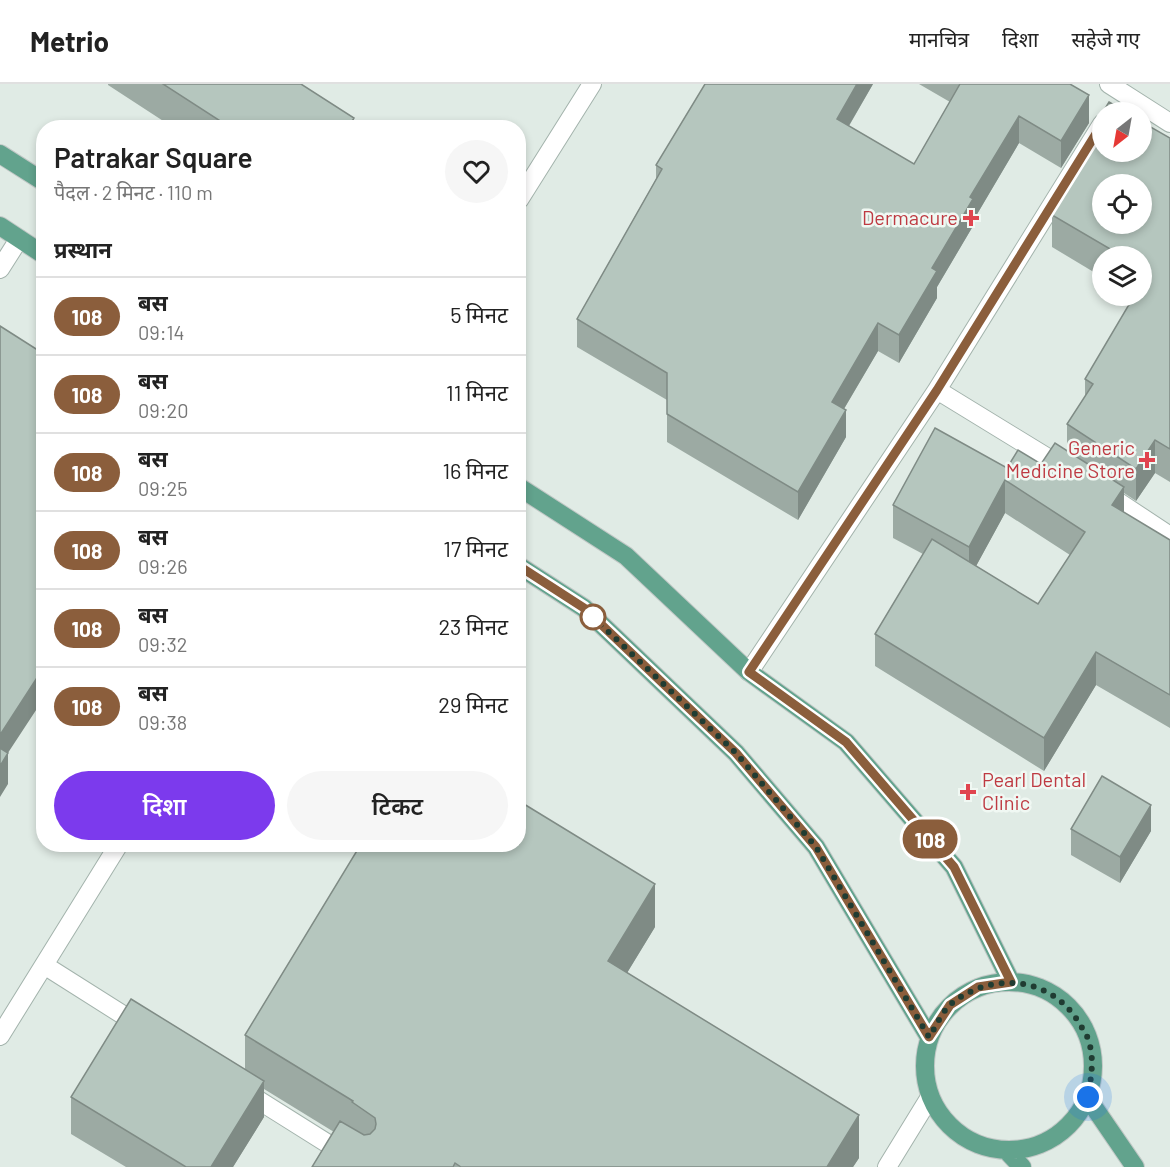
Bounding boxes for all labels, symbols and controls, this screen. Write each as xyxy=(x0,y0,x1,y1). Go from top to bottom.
text: Metrio xyxy=(30,24,109,58)
text: मानचित्र xyxy=(909,26,969,51)
text: दिशा xyxy=(1002,26,1038,51)
text: सहेजे गए xyxy=(1071,26,1140,51)
north arrow xyxy=(1092,102,1152,162)
map controls xyxy=(1092,102,1152,306)
text: Patrakar Square xyxy=(54,140,253,174)
button: heart xyxy=(445,140,508,203)
button: locate xyxy=(1092,174,1152,234)
text: पैदल · 2 मिनट · 110 m xyxy=(54,180,213,204)
place label: Dermacure xyxy=(862,205,958,229)
marker: Dermacure xyxy=(962,209,980,227)
text: प्रस्थान xyxy=(54,236,112,262)
button: layers xyxy=(1092,246,1152,306)
text: बस xyxy=(138,289,168,315)
text: 5 मिनट xyxy=(450,301,508,327)
text: 108 xyxy=(72,304,102,329)
text: 09:14 xyxy=(138,320,185,344)
text: बस xyxy=(138,367,168,393)
text: 11 मिनट xyxy=(446,379,508,405)
text: 108 xyxy=(72,382,102,407)
text: 09:20 xyxy=(138,398,189,422)
place label: Generic Medicine Store xyxy=(1006,435,1135,482)
text: बस xyxy=(138,445,168,471)
marker: Generic Medicine Store xyxy=(1140,453,1154,467)
text: 16 मिनट xyxy=(442,457,508,483)
text: 108 xyxy=(72,460,102,485)
text: 09:25 xyxy=(138,476,188,500)
text: बस xyxy=(138,523,168,549)
text: 17 मिनट xyxy=(443,535,508,561)
text: 108 xyxy=(72,538,102,563)
text: 09:26 xyxy=(138,554,188,578)
text: बस xyxy=(138,601,168,627)
unlabelled marker xyxy=(580,604,606,630)
text: 23 मिनट xyxy=(438,613,508,639)
text: 108 xyxy=(72,616,102,641)
text: 09:32 xyxy=(138,632,188,656)
text: बस xyxy=(138,679,168,705)
text: 29 मिनट xyxy=(438,691,508,717)
text: 108 xyxy=(72,694,102,719)
text: 09:38 xyxy=(138,710,187,734)
place label: Pearl Dental Clinic xyxy=(982,767,1086,814)
button: दिशा xyxy=(54,771,275,840)
button: टिकट xyxy=(287,771,508,840)
marker: Pearl Dental Clinic xyxy=(959,783,977,801)
line badge: 108 xyxy=(896,820,964,858)
text: 108 xyxy=(915,827,945,852)
your location xyxy=(1073,1082,1103,1112)

